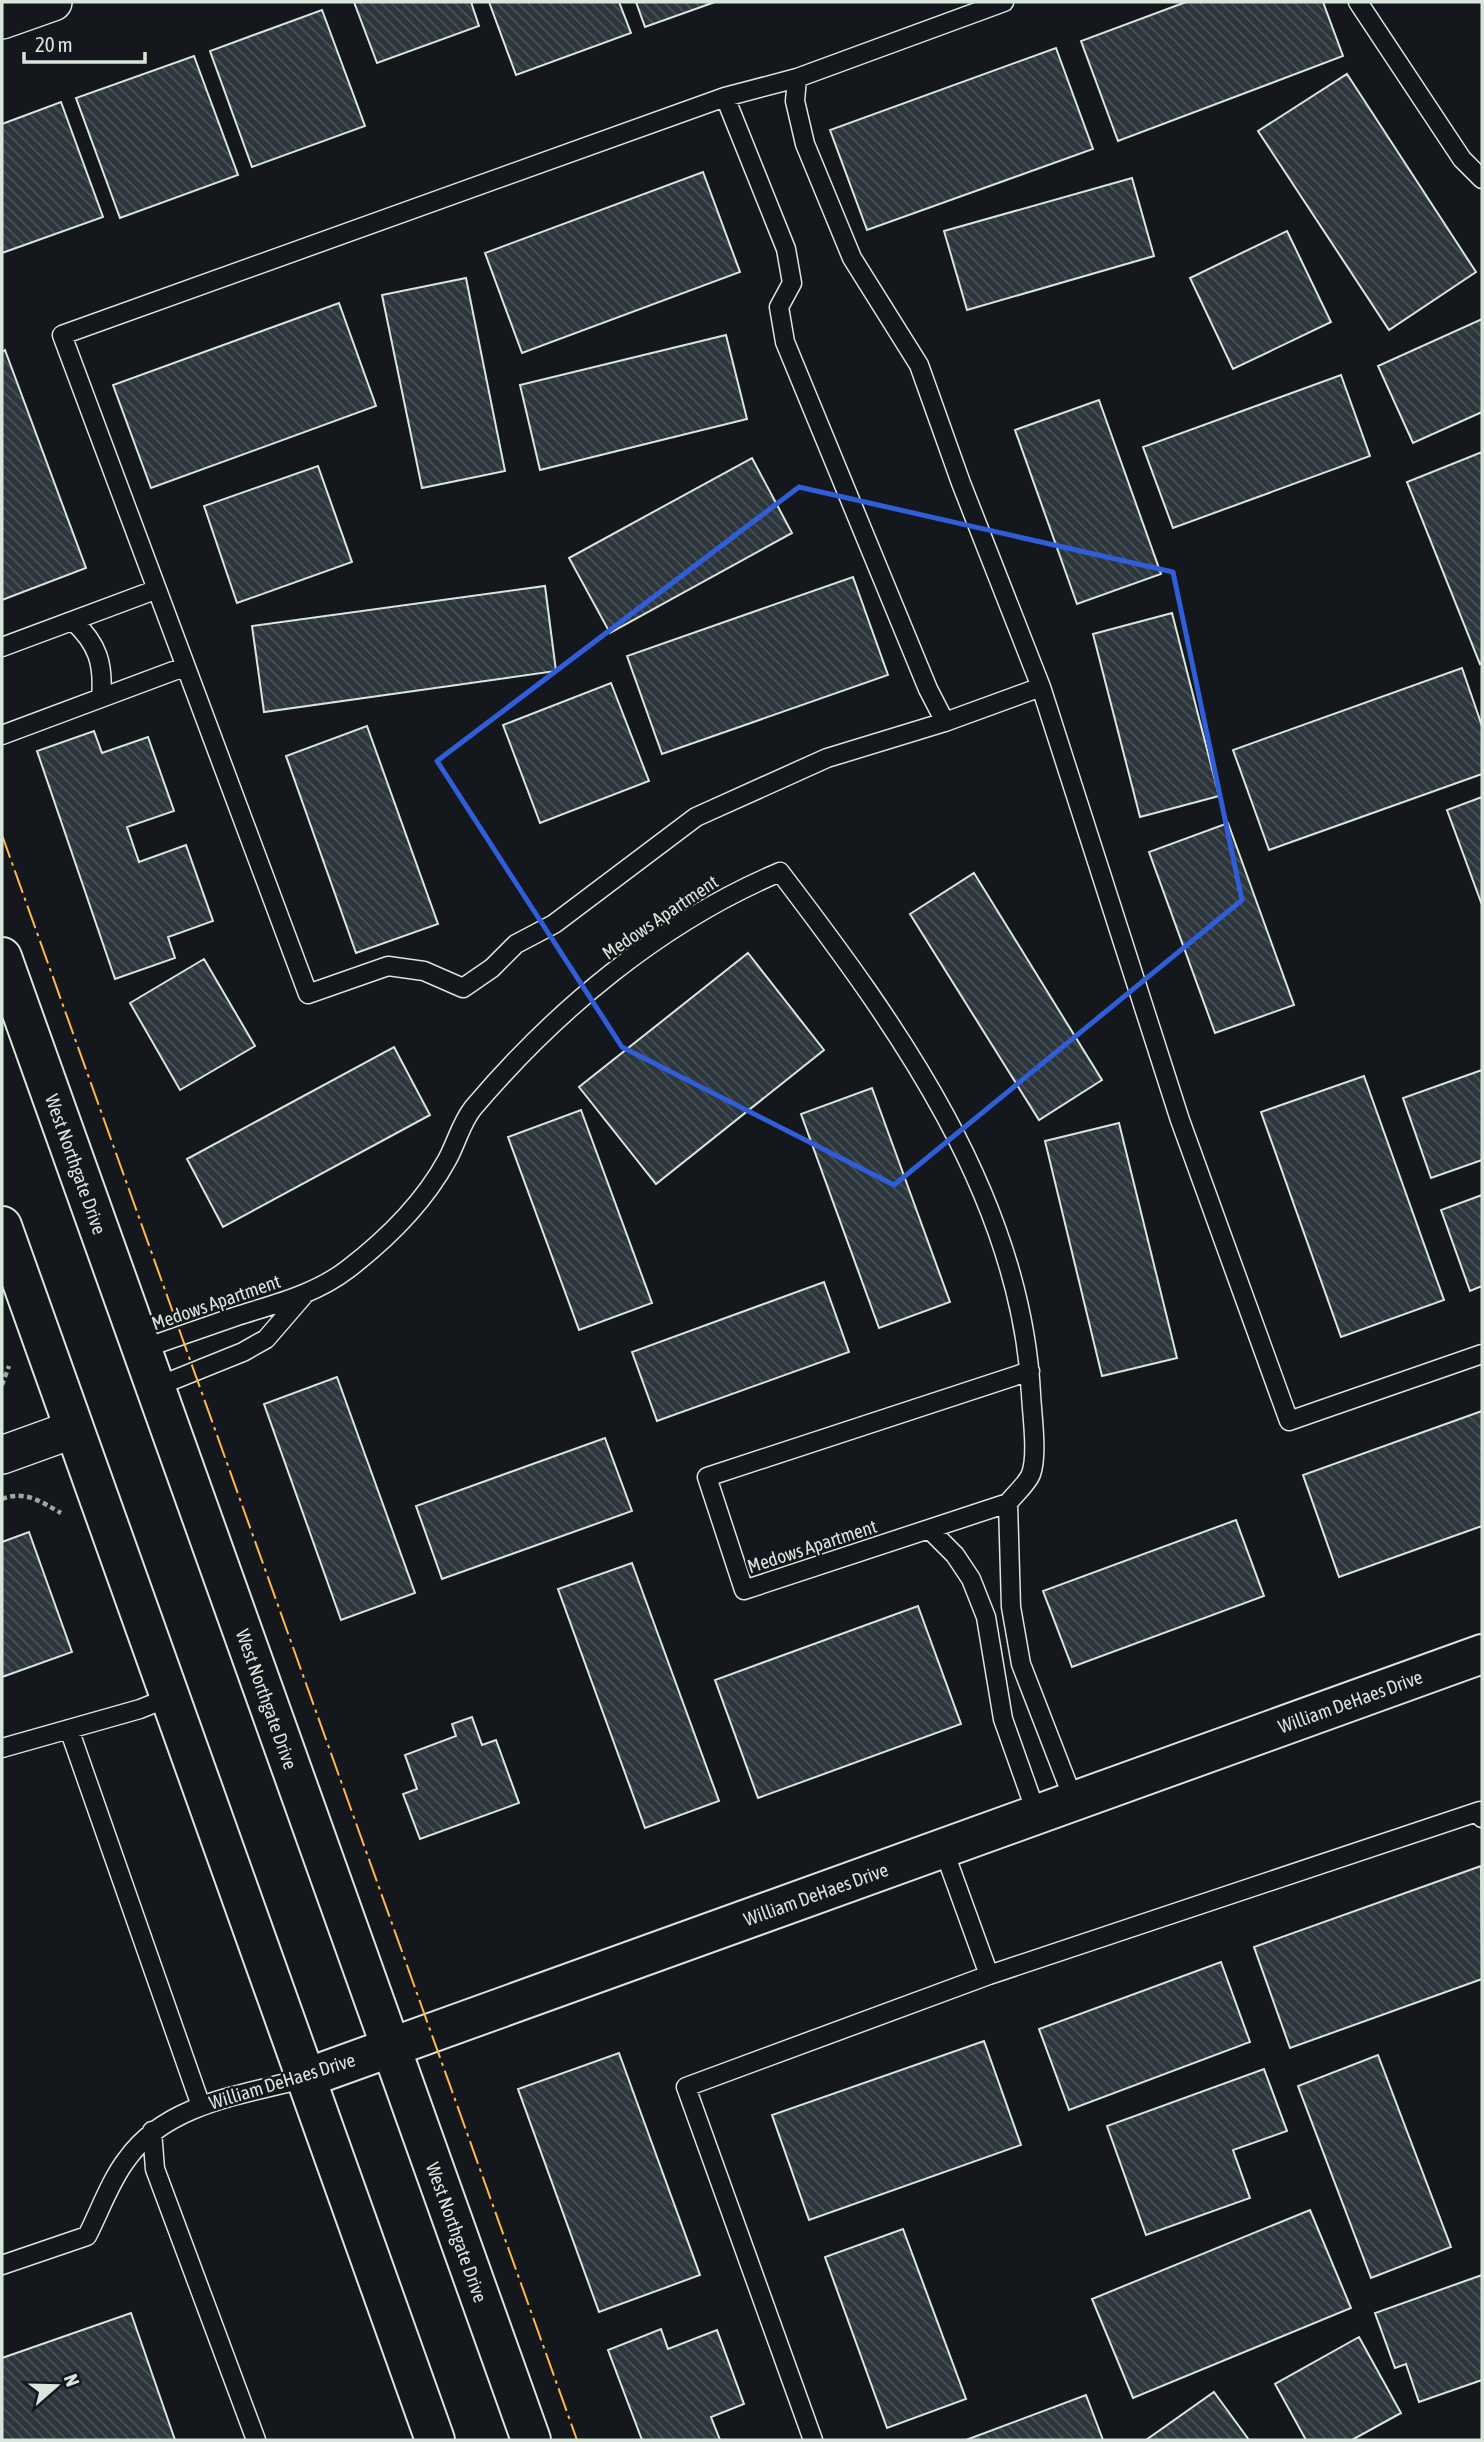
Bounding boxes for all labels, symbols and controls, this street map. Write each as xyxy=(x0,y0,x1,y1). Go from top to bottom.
scale bar xyxy=(24,21,145,65)
text: 20 m xyxy=(35,32,73,56)
street label: Medows Apartment xyxy=(598,870,722,964)
street label: West Northgate Drive xyxy=(41,1091,111,1237)
street label: Medows Apartment xyxy=(149,1270,283,1334)
street label: Medows Apartment xyxy=(745,1515,879,1577)
street label: West Northgate Drive xyxy=(232,1626,302,1772)
street label: William DeHaes Drive xyxy=(1275,1665,1425,1738)
street label: William DeHaes Drive xyxy=(741,1858,891,1930)
street label: William DeHaes Drive xyxy=(206,2048,358,2114)
street label: West Northgate Drive xyxy=(422,2159,492,2305)
north arrow xyxy=(21,2351,91,2421)
text: N xyxy=(60,2371,84,2389)

